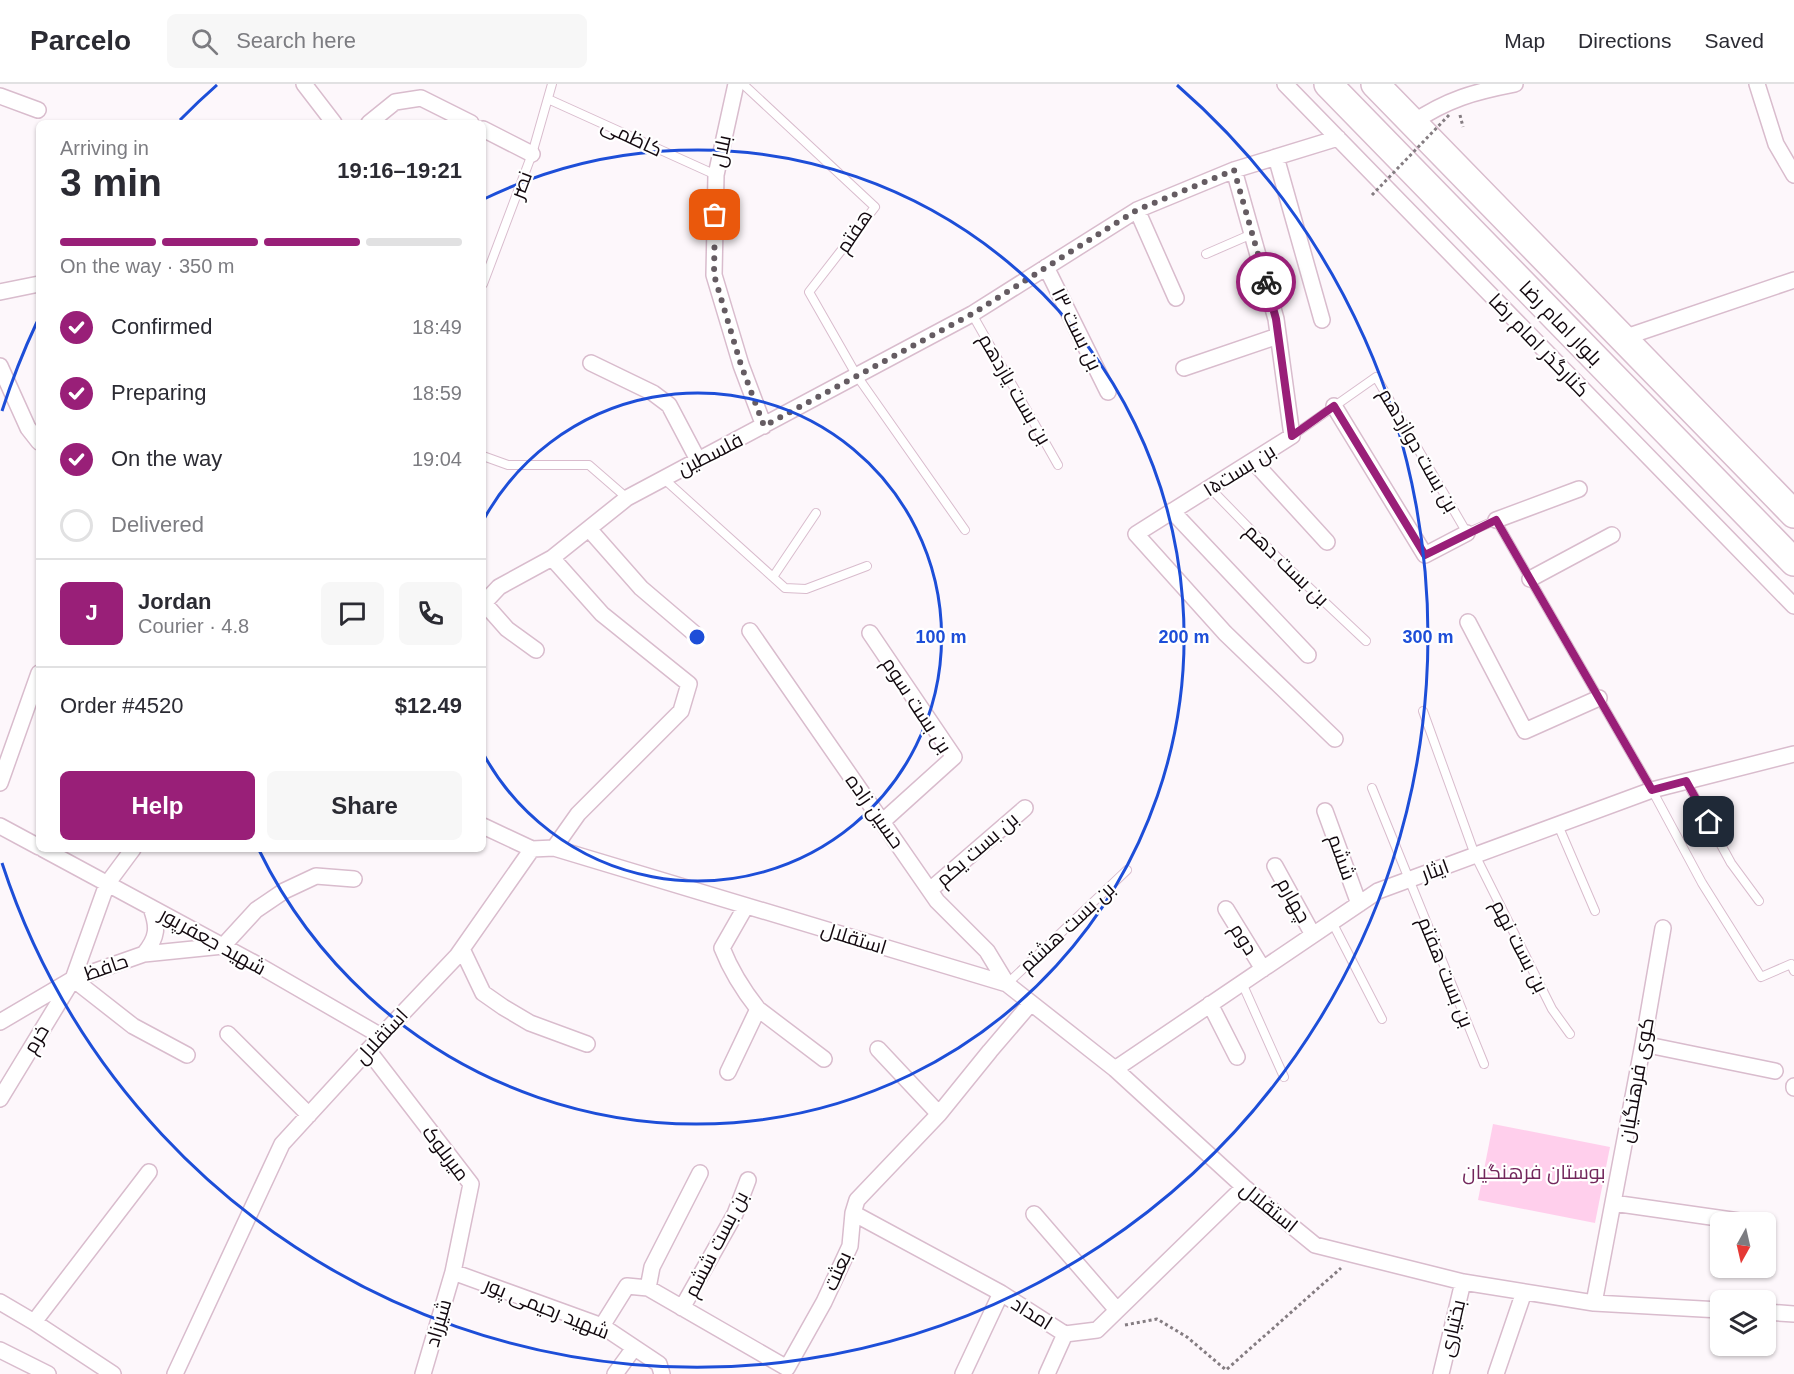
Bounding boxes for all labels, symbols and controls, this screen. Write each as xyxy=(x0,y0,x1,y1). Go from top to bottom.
search box xyxy=(167,14,587,68)
text: Parcelo xyxy=(30,25,131,56)
icon: search xyxy=(188,25,221,58)
text: Search here xyxy=(236,28,356,53)
text: Map xyxy=(1504,29,1545,52)
text: Directions xyxy=(1578,29,1671,52)
text: Saved xyxy=(1704,29,1764,52)
street label: کاظمی xyxy=(597,113,666,162)
street label: بلال xyxy=(707,133,737,169)
text: Arriving in xyxy=(60,137,149,159)
text: 19:16–19:21 xyxy=(337,158,462,183)
text: 3 min xyxy=(60,161,162,204)
street label: نصر xyxy=(505,168,537,203)
pin xyxy=(689,189,740,240)
icon: bag xyxy=(698,198,731,231)
street label: هفتم xyxy=(832,205,879,259)
courier xyxy=(1236,252,1296,312)
text: On the way · 350 m xyxy=(60,255,235,277)
icon: bike xyxy=(1250,266,1283,299)
street label: بلوار امام رضا xyxy=(1513,276,1607,372)
street label: بن بست ۱۳ xyxy=(1046,284,1106,375)
street label: کنارگذر امام رضا xyxy=(1482,289,1594,403)
icon: check xyxy=(60,311,93,344)
text: Confirmed xyxy=(111,314,212,339)
text: 18:49 xyxy=(412,316,462,338)
street label: بن بست یازدهم xyxy=(972,330,1056,450)
icon: check xyxy=(60,377,93,410)
text: Preparing xyxy=(111,380,206,405)
text: 18:59 xyxy=(412,382,462,404)
street label: بن بست دوازدهم xyxy=(1372,384,1463,517)
street label: فلسطین xyxy=(674,428,747,482)
street label: بن بست۱۵ xyxy=(1199,439,1280,502)
icon: check xyxy=(60,443,93,476)
text: On the way xyxy=(111,446,222,471)
text: 19:04 xyxy=(412,448,462,470)
text: Delivered xyxy=(111,512,204,537)
street label: بن بست دهم xyxy=(1238,520,1334,613)
button: chat xyxy=(321,582,384,645)
button: phone xyxy=(399,582,462,645)
text: Jordan xyxy=(138,589,211,614)
text: J xyxy=(85,600,98,625)
text: Courier · 4.8 xyxy=(138,615,249,637)
centre of rings xyxy=(687,627,707,647)
text: 100 m xyxy=(915,627,967,647)
text: 200 m xyxy=(1158,627,1210,647)
text: 300 m xyxy=(1402,627,1454,647)
street label: بن بست سوم xyxy=(875,653,956,759)
text: Order #4520 xyxy=(60,693,184,718)
text: $12.49 xyxy=(395,693,462,718)
street label: حسین زاده xyxy=(840,770,909,854)
button: Help xyxy=(60,771,255,840)
button: Share xyxy=(267,771,462,840)
pin xyxy=(1683,796,1734,847)
icon: home xyxy=(1692,805,1725,838)
street label: بن بست یکم xyxy=(932,808,1024,893)
street label: ششم xyxy=(1321,831,1360,884)
street label: ایثار xyxy=(1417,855,1452,886)
street label: چهارم xyxy=(1270,874,1315,928)
street label: بن بست هشتم xyxy=(1015,878,1121,979)
street label: بن بست نهم xyxy=(1485,896,1553,997)
street label: شهید جعفرپور xyxy=(154,902,270,981)
street label: بن بست هفتم xyxy=(1411,914,1478,1032)
street label: استقلال xyxy=(818,918,889,960)
street label: دوم xyxy=(1223,919,1262,960)
street label: حافظ xyxy=(81,949,131,985)
street label: استقلال xyxy=(350,1004,413,1069)
street label: کوی فرهنگیان xyxy=(1614,1016,1660,1145)
street label: خرم xyxy=(19,1021,56,1059)
street label: میربلوک xyxy=(417,1121,474,1186)
park label: بوستان فرهنگیان xyxy=(1462,1161,1606,1185)
street label: استقلال xyxy=(1235,1177,1302,1238)
street label: بن بست ششم xyxy=(680,1187,755,1302)
north arrow xyxy=(1710,1212,1776,1278)
map controls xyxy=(1710,1212,1776,1356)
street label: بعثت xyxy=(819,1248,855,1294)
street label: شهید رحیمی پور xyxy=(480,1273,613,1345)
button: layers xyxy=(1710,1290,1776,1356)
street label: امداد xyxy=(1008,1292,1056,1334)
street label: شیرزاد xyxy=(421,1297,456,1350)
street label: بختیاری xyxy=(1435,1297,1471,1359)

